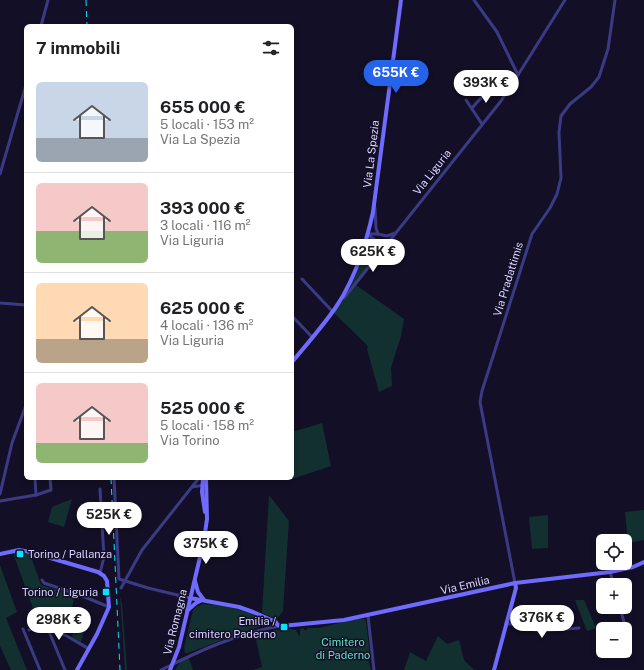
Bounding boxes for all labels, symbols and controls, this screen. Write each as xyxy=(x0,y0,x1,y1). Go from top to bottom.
icon: filters xyxy=(260,37,282,59)
text: 7 immobili xyxy=(36,38,120,58)
pin: 655K € xyxy=(363,60,429,94)
text: 655K € xyxy=(373,65,419,80)
pin: 393K € xyxy=(453,70,519,104)
text: 393K € xyxy=(463,75,509,90)
text: 655 000 € xyxy=(160,97,246,117)
icon: home xyxy=(68,98,116,146)
text: 5 locali · 153 m² xyxy=(160,117,254,132)
street label: Via La Spezia xyxy=(361,120,381,188)
text: Via La Spezia xyxy=(160,132,240,147)
street label: Via Liguria xyxy=(411,147,453,197)
text: 393 000 € xyxy=(160,198,245,218)
icon: home xyxy=(68,199,116,247)
text: 3 locali · 116 m² xyxy=(160,218,251,233)
text: Via Liguria xyxy=(160,233,224,248)
pin: 625K € xyxy=(340,239,406,273)
street label: Via Pradattimis xyxy=(491,240,525,318)
text: 625K € xyxy=(350,244,396,259)
text: 625 000 € xyxy=(160,298,245,318)
icon: home xyxy=(68,299,116,347)
text: 4 locali · 136 m² xyxy=(160,318,253,333)
text: Via Liguria xyxy=(160,333,224,348)
text: 525 000 € xyxy=(160,398,245,418)
icon: home xyxy=(68,399,116,447)
text: 5 locali · 158 m² xyxy=(160,418,254,433)
text: Via Torino xyxy=(160,433,220,448)
pin: 525K € xyxy=(76,502,142,536)
text: 525K € xyxy=(86,507,132,522)
pin: 375K € xyxy=(173,531,239,565)
map controls xyxy=(596,534,632,658)
button: locate xyxy=(596,534,632,570)
text: 375K € xyxy=(183,536,229,551)
place label: Torino / Pallanza xyxy=(28,548,112,560)
marker: Torino / Pallanza xyxy=(15,549,25,559)
street label: Via Emilia xyxy=(439,574,491,596)
button: + xyxy=(596,578,632,614)
place label: Torino / Liguria xyxy=(22,586,98,598)
marker: Torino / Liguria xyxy=(101,587,111,597)
street label: Via Romagna xyxy=(161,588,189,656)
pin: 376K € xyxy=(509,605,575,639)
pin: 298K € xyxy=(26,607,92,641)
text: 376K € xyxy=(519,610,565,625)
text: 298K € xyxy=(36,612,82,627)
place label: Emilia / cimitero Paderno xyxy=(189,615,276,640)
marker: Emilia / cimitero Paderno xyxy=(279,622,289,632)
button: − xyxy=(596,622,632,658)
park label: Cimitero di Paderno xyxy=(316,636,370,661)

